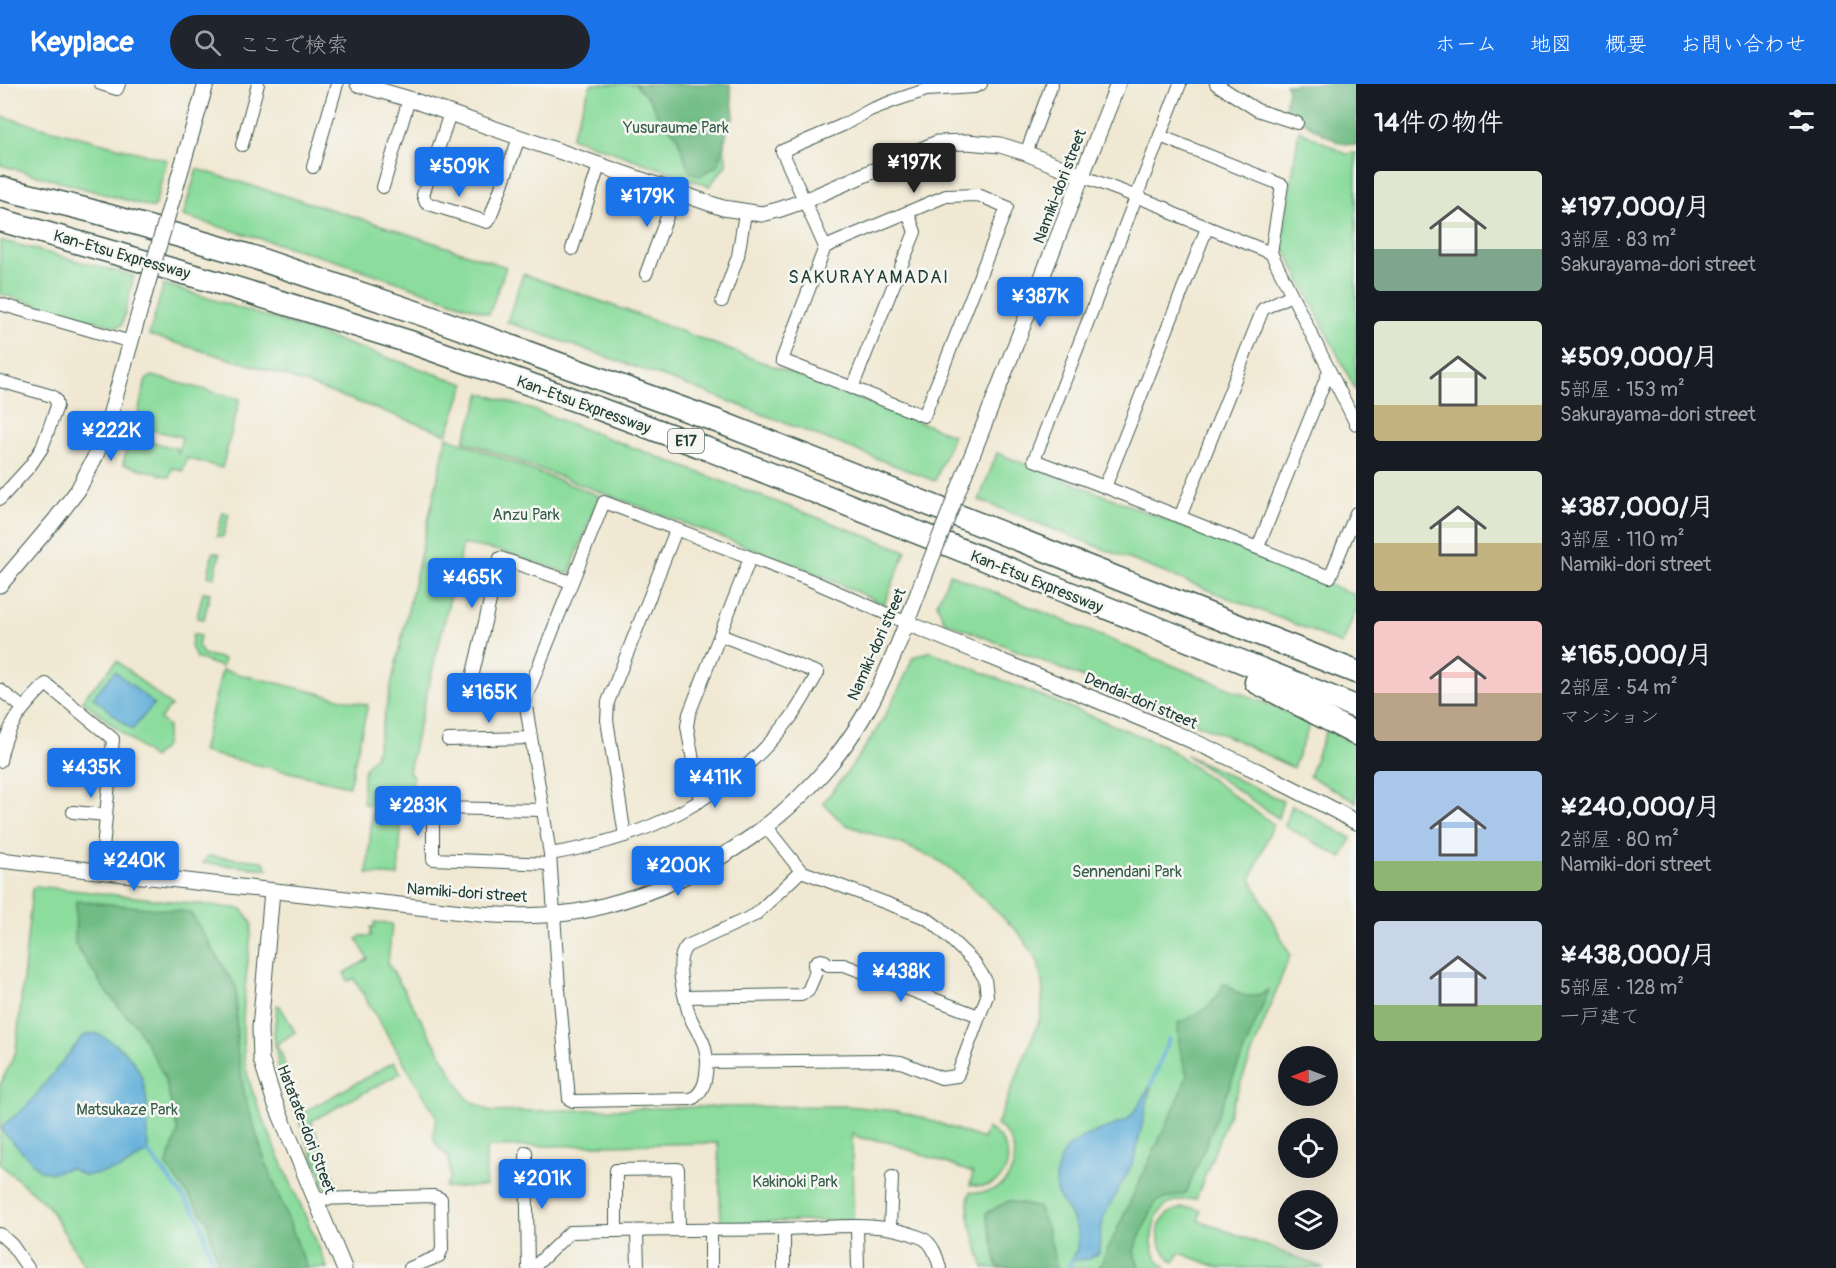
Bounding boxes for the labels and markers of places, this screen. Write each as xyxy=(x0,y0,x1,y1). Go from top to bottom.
pin: ¥197K xyxy=(872,143,956,194)
pin: ¥509K xyxy=(417,147,501,198)
pin: ¥179K xyxy=(605,177,689,228)
pin: ¥387K xyxy=(998,277,1082,328)
pin: ¥222K xyxy=(69,411,153,462)
pin: ¥465K xyxy=(430,558,514,609)
pin: ¥165K xyxy=(447,673,531,724)
pin: ¥435K xyxy=(49,748,133,799)
pin: ¥411K xyxy=(673,758,757,809)
pin: ¥283K xyxy=(376,786,460,837)
pin: ¥240K xyxy=(92,841,176,892)
pin: ¥200K xyxy=(636,846,720,897)
pin: ¥438K xyxy=(859,952,943,1003)
pin: ¥201K xyxy=(500,1159,584,1210)

